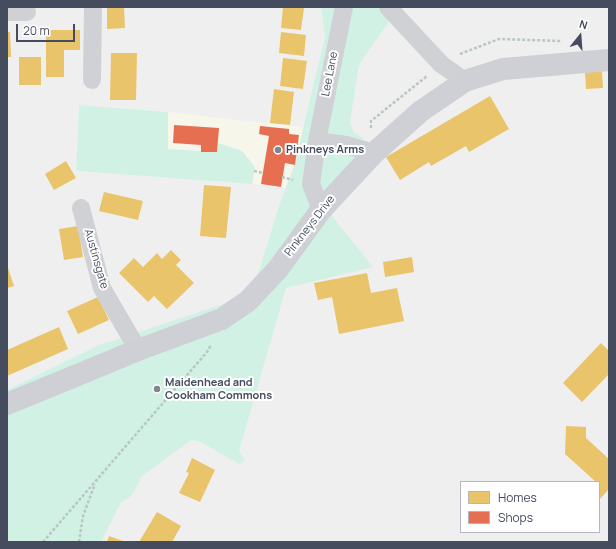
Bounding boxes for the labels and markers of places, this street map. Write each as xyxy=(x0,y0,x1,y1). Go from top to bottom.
place label: Pinkneys Arms xyxy=(286,143,364,157)
marker: Pinkneys Arms xyxy=(273,145,283,155)
place label: Maidenhead and Cookham Commons xyxy=(165,376,272,402)
marker: Maidenhead and Cookham Commons xyxy=(152,384,162,394)

